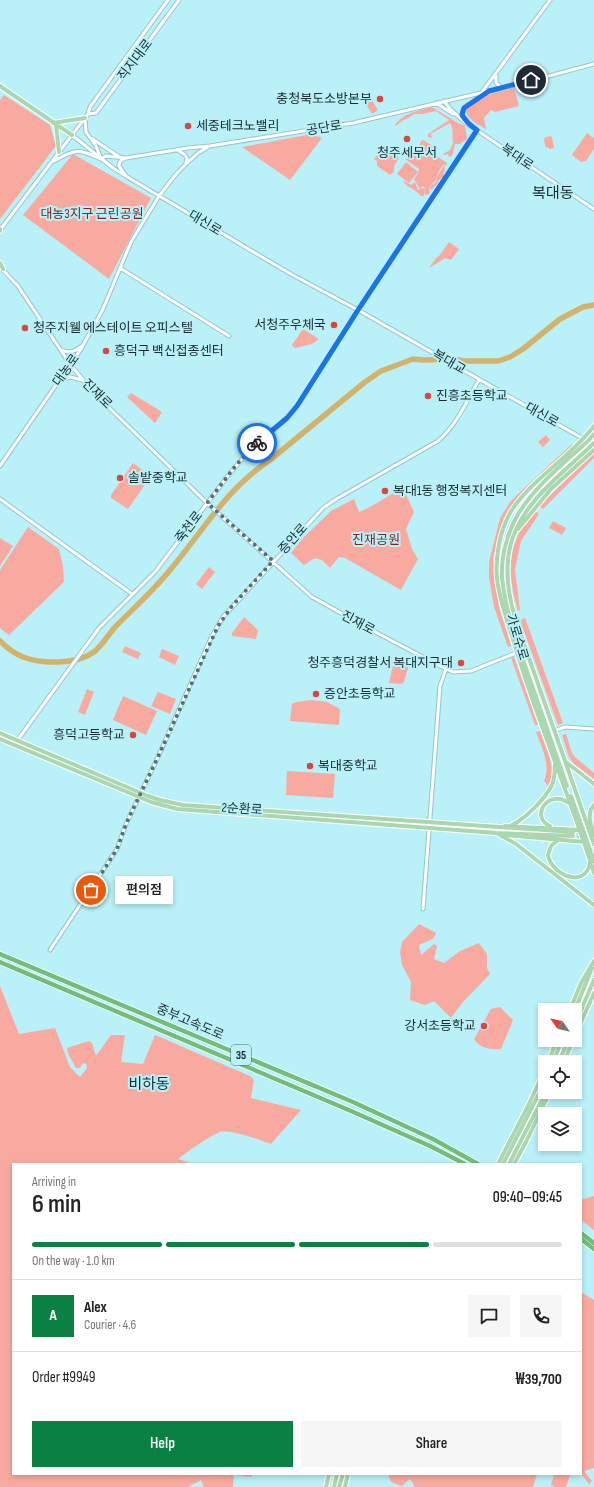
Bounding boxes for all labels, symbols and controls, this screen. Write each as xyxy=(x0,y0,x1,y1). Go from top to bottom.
street label: 직지대로 xyxy=(114,36,156,84)
pin xyxy=(514,63,548,97)
icon: home xyxy=(520,69,542,91)
place label: 충청북도소방본부 xyxy=(276,91,372,107)
marker: 충청북도소방본부 xyxy=(375,94,385,104)
street label: 공단로 xyxy=(305,117,343,139)
place label: 세중테크노밸리 xyxy=(196,118,280,134)
marker: 세중테크노밸리 xyxy=(183,121,193,131)
marker: 청주세무서 xyxy=(402,134,412,144)
street label: 복대로 xyxy=(498,140,536,174)
place label: 청주세무서 xyxy=(377,145,437,161)
district label: 복대동 xyxy=(532,184,574,203)
park label: 대농3지구 근린공원 xyxy=(40,206,144,222)
street label: 대신로 xyxy=(185,207,225,239)
place label: 서청주우체국 xyxy=(254,317,326,333)
place label: 청주지웰 에스테이트 오피스텔 xyxy=(33,320,193,336)
marker: 서청주우체국 xyxy=(329,320,339,330)
marker: 청주지웰 에스테이트 오피스텔 xyxy=(20,323,30,333)
place label: 흥덕구 백신접종센터 xyxy=(114,343,224,359)
marker: 흥덕구 백신접종센터 xyxy=(101,346,111,356)
street label: 복대교 xyxy=(429,346,469,378)
street label: 대농로 xyxy=(49,351,83,389)
street label: 진재로 xyxy=(79,376,115,412)
place label: 진흥초등학교 xyxy=(436,388,508,404)
marker: 진흥초등학교 xyxy=(423,391,433,401)
street label: 대신로 xyxy=(522,399,562,431)
courier xyxy=(237,423,277,463)
icon: bike xyxy=(246,432,268,454)
place label: 솔밭중학교 xyxy=(128,470,188,486)
marker: 솔밭중학교 xyxy=(115,473,125,483)
place label: 복대1동 행정복지센터 xyxy=(393,483,507,499)
marker: 복대1동 행정복지센터 xyxy=(380,486,390,496)
street label: 죽천로 xyxy=(172,508,206,546)
street label: 증안로 xyxy=(275,520,311,558)
park label: 진재공원 xyxy=(352,532,400,548)
street label: 진재로 xyxy=(338,608,378,639)
street label: 가로수로 xyxy=(502,612,532,662)
place label: 청주흥덕경찰서 복대지구대 xyxy=(307,655,453,671)
marker: 청주흥덕경찰서 복대지구대 xyxy=(456,658,466,668)
place label: 증안초등학교 xyxy=(324,686,396,702)
marker: 증안초등학교 xyxy=(311,689,321,699)
place label: 흥덕고등학교 xyxy=(53,727,125,743)
marker: 흥덕고등학교 xyxy=(128,730,138,740)
place label: 복대중학교 xyxy=(318,758,378,774)
marker: 복대중학교 xyxy=(305,761,315,771)
street label: 2순환로 xyxy=(221,800,263,818)
pin xyxy=(74,873,108,907)
callout: 편의점 xyxy=(115,876,173,904)
icon: bag xyxy=(80,879,102,901)
text: 편의점 xyxy=(126,882,162,898)
street label: 중부고속도로 xyxy=(154,1001,226,1043)
north arrow xyxy=(538,1003,582,1047)
map controls xyxy=(538,1003,582,1151)
place label: 강서초등학교 xyxy=(404,1018,476,1034)
marker: 강서초등학교 xyxy=(479,1021,489,1031)
road number: 35 xyxy=(231,1045,251,1065)
button: locate xyxy=(538,1055,582,1099)
district label: 비하동 xyxy=(128,1075,170,1094)
button: layers xyxy=(538,1107,582,1151)
text: Arriving in xyxy=(32,1174,76,1190)
text: 09:40–09:45 xyxy=(493,1188,562,1207)
text: 6 min xyxy=(32,1189,81,1220)
text: On the way · 1.0 km xyxy=(32,1253,115,1269)
button: chat xyxy=(468,1295,510,1337)
button: phone xyxy=(520,1295,562,1337)
text: Alex xyxy=(84,1298,107,1317)
text: A xyxy=(49,1306,57,1325)
text: Courier · 4.6 xyxy=(84,1317,136,1333)
text: Order #9949 xyxy=(32,1368,96,1387)
text: ₩39,700 xyxy=(516,1370,562,1389)
button: Help xyxy=(32,1421,293,1467)
button: Share xyxy=(301,1421,562,1467)

